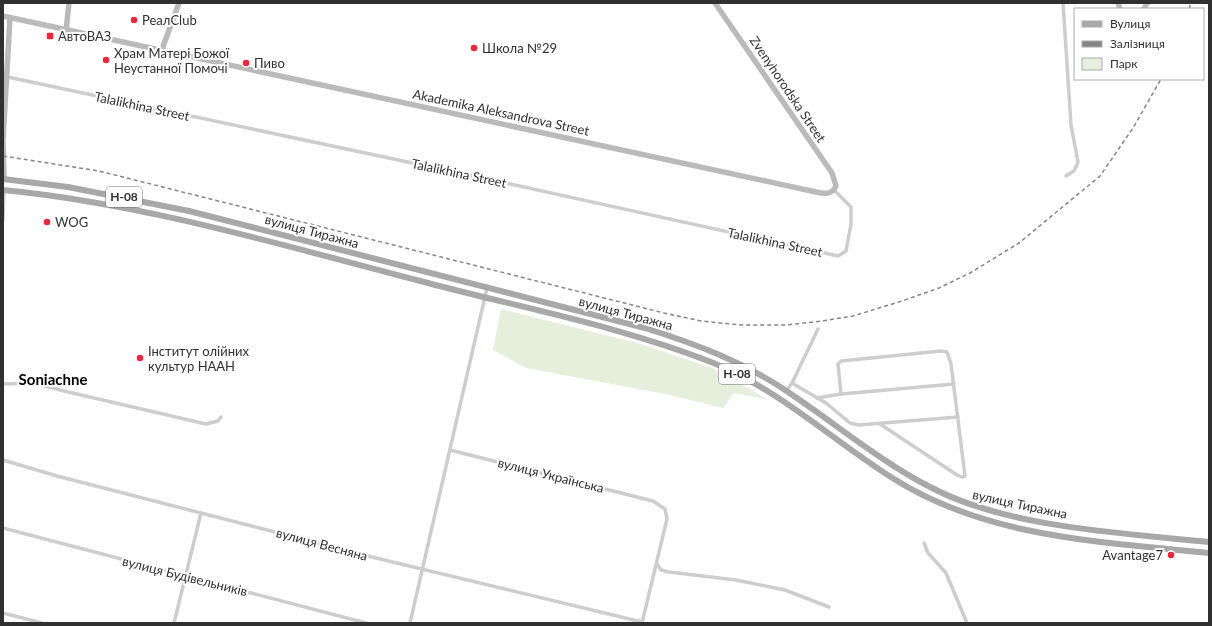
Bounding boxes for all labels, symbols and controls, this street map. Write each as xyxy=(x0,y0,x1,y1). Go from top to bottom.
legend xyxy=(1074,8,1204,80)
place label: РеалClub xyxy=(142,12,197,28)
marker: РеалClub xyxy=(129,15,139,25)
text: Вулиця xyxy=(1110,16,1150,31)
place label: АвтоВАЗ xyxy=(58,28,111,44)
marker: АвтоВАЗ xyxy=(45,31,55,41)
street label: Zvenyhorodska Street xyxy=(747,33,830,145)
text: Залізниця xyxy=(1110,36,1165,51)
place label: Школа №29 xyxy=(482,40,557,56)
marker: Школа №29 xyxy=(469,43,479,53)
place label: Храм Матері Божої Неустанної Помочі xyxy=(114,45,230,76)
marker: Храм Матері Божої Неустанної Помочі xyxy=(101,55,111,65)
place label: Пиво xyxy=(254,55,285,71)
text: Парк xyxy=(1110,56,1138,71)
marker: Пиво xyxy=(241,58,251,68)
street label: Akademika Aleksandrova Street xyxy=(411,85,591,139)
street label: Talalikhina Street xyxy=(93,88,191,124)
street label: Talalikhina Street xyxy=(410,155,508,191)
road number: Н-08 xyxy=(106,187,142,207)
street label: вулиця Тиражна xyxy=(263,211,361,251)
place label: WOG xyxy=(55,214,88,230)
marker: WOG xyxy=(42,217,52,227)
street label: Talalikhina Street xyxy=(726,224,824,260)
street label: вулиця Тиражна xyxy=(577,293,675,333)
place label: Інститут олійних культур НААН xyxy=(148,343,249,374)
marker: Інститут олійних культур НААН xyxy=(135,353,145,363)
road number: Н-08 xyxy=(719,364,755,384)
district label: Soniachne xyxy=(19,370,87,388)
street label: вулиця Українська xyxy=(496,454,606,496)
street label: вулиця Тиражна xyxy=(971,486,1069,522)
street label: вулиця Весняна xyxy=(275,524,369,564)
place label: Avantage7 xyxy=(1102,547,1163,563)
marker: Avantage7 xyxy=(1166,550,1176,560)
street label: вулиця Будівельників xyxy=(121,553,249,599)

